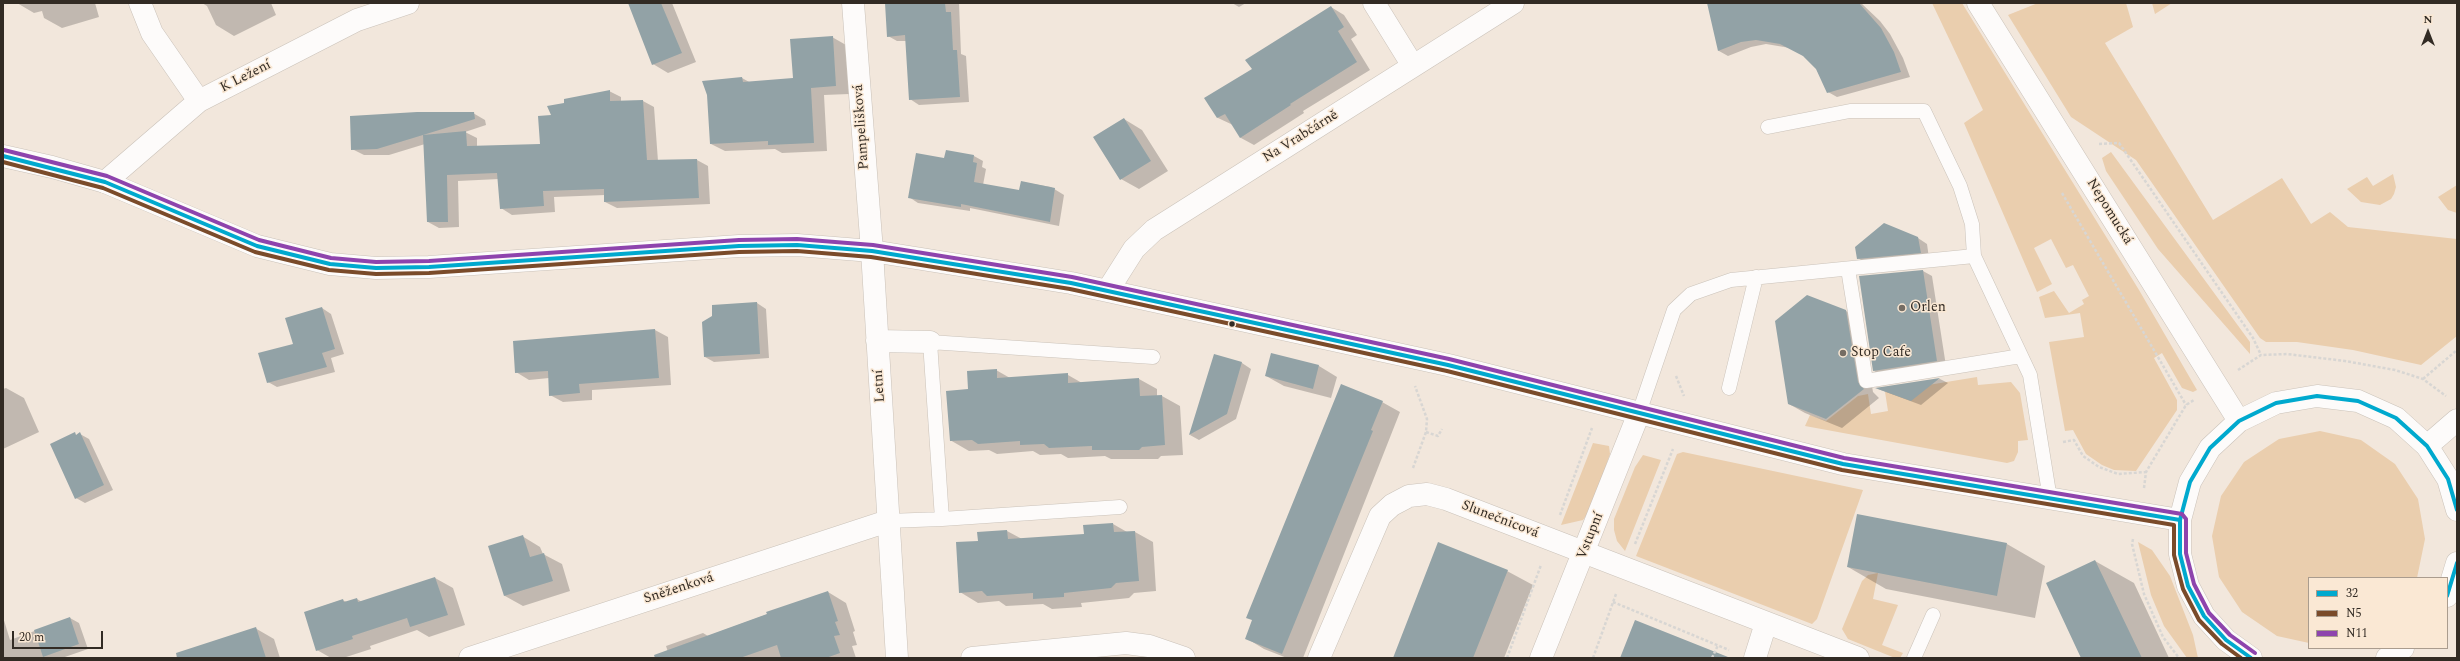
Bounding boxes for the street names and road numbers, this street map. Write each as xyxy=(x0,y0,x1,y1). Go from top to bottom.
street label: K Ležení xyxy=(218,57,274,97)
street label: Pampelišková xyxy=(851,84,873,170)
street label: Na Vrabčárně xyxy=(1260,107,1342,167)
street label: Nepomucká xyxy=(2082,176,2136,248)
street label: Letní xyxy=(870,369,890,403)
street label: Slunečnicová xyxy=(1459,498,1541,542)
street label: Vstupní xyxy=(1574,510,1608,562)
street label: Sněženková xyxy=(642,570,716,608)

